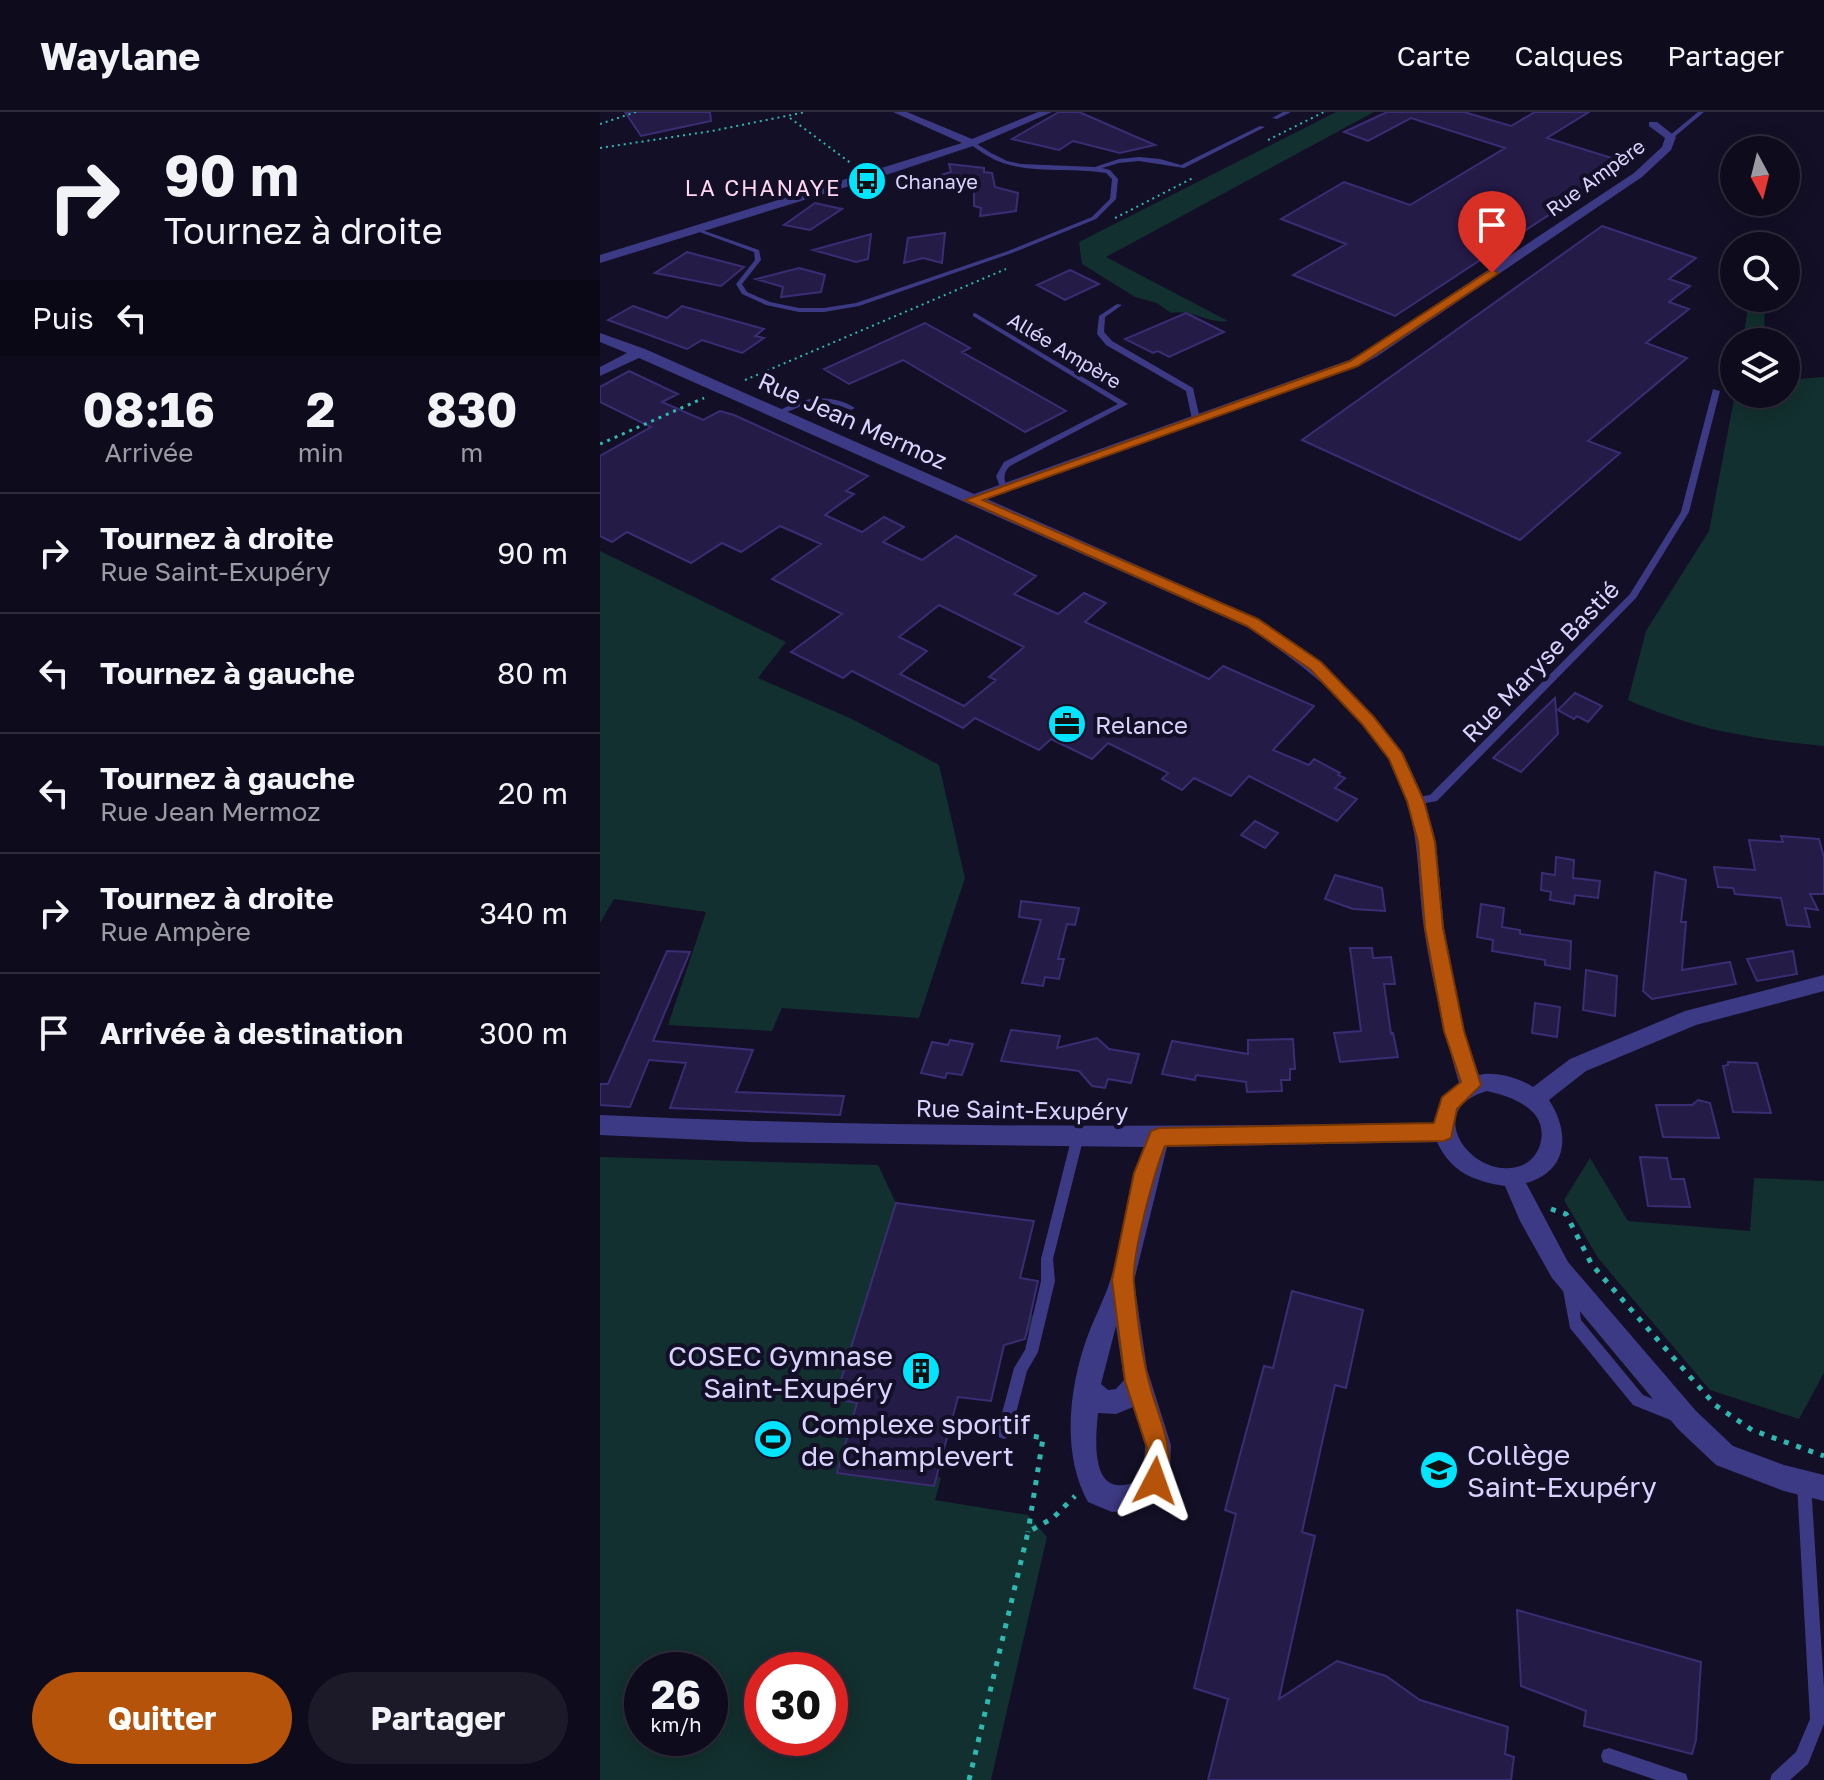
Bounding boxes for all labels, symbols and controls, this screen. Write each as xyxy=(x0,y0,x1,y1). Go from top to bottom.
text: Waylane xyxy=(40,33,201,78)
text: Carte xyxy=(1397,39,1470,72)
text: Calques xyxy=(1514,39,1623,72)
text: Partager xyxy=(1667,39,1784,72)
street label: Rue Ampère xyxy=(1541,133,1649,221)
north arrow xyxy=(1720,136,1800,216)
map controls xyxy=(1720,136,1800,408)
text: 90 m xyxy=(164,141,299,208)
icon: right xyxy=(32,144,136,248)
bus stop icon: Chanaye xyxy=(846,160,888,202)
place label: Chanaye xyxy=(895,169,978,193)
district label: LA CHANAYE xyxy=(685,174,841,201)
pin xyxy=(1458,191,1526,273)
icon: arrive xyxy=(1470,203,1514,247)
text: Tournez à droite xyxy=(164,209,443,252)
button: search xyxy=(1720,232,1800,312)
icon: left xyxy=(110,296,154,340)
text: Puis xyxy=(32,300,94,336)
street label: Allée Ampère xyxy=(1004,307,1126,393)
button: layers xyxy=(1720,328,1800,408)
street label: Rue Jean Mermoz xyxy=(754,365,952,475)
text: 08:16 xyxy=(83,380,215,438)
text: 2 xyxy=(306,380,335,438)
text: 830 xyxy=(426,380,517,438)
text: Arrivée xyxy=(104,437,193,468)
text: min xyxy=(298,437,344,468)
text: m xyxy=(460,437,483,468)
text: Tournez à droite xyxy=(100,520,334,556)
icon: right xyxy=(32,531,76,575)
text: 90 m xyxy=(497,535,568,571)
text: Rue Saint-Exupéry xyxy=(100,556,331,587)
street label: Rue Maryse Bastié xyxy=(1456,574,1624,748)
icon: left xyxy=(32,651,76,695)
text: Tournez à gauche xyxy=(100,655,355,691)
text: 80 m xyxy=(497,655,568,691)
office icon: Relance xyxy=(1046,703,1088,745)
place label: Relance xyxy=(1095,710,1188,739)
text: Tournez à gauche xyxy=(100,760,355,796)
icon: left xyxy=(32,771,76,815)
text: 20 m xyxy=(498,775,568,811)
text: Rue Jean Mermoz xyxy=(100,796,321,827)
text: Tournez à droite xyxy=(100,880,334,916)
icon: right xyxy=(32,891,76,935)
text: 340 m xyxy=(480,895,568,931)
text: Rue Ampère xyxy=(100,916,251,947)
icon: arrive xyxy=(32,1011,76,1055)
text: Arrivée à destination xyxy=(100,1015,403,1051)
text: 300 m xyxy=(479,1015,568,1051)
street label: Rue Saint-Exupéry xyxy=(915,1093,1129,1125)
place label: COSEC Gymnase Saint-Exupéry xyxy=(668,1339,893,1404)
building icon: COSEC Gymnase Saint-Exupéry xyxy=(900,1350,942,1392)
place label: Complexe sportif de Champlevert xyxy=(801,1407,1031,1472)
sports icon: Complexe sportif de Champlevert xyxy=(752,1418,794,1460)
place label: Collège Saint-Exupéry xyxy=(1467,1438,1657,1503)
position arrow xyxy=(1113,1439,1197,1523)
school or university icon: Collège Saint-Exupéry xyxy=(1418,1449,1460,1491)
speed limit sign: 30 xyxy=(744,1652,848,1756)
text: 26 xyxy=(651,1670,701,1718)
button: Quitter xyxy=(32,1672,292,1764)
button: Partager xyxy=(308,1672,568,1764)
text: km/h xyxy=(651,1712,701,1736)

